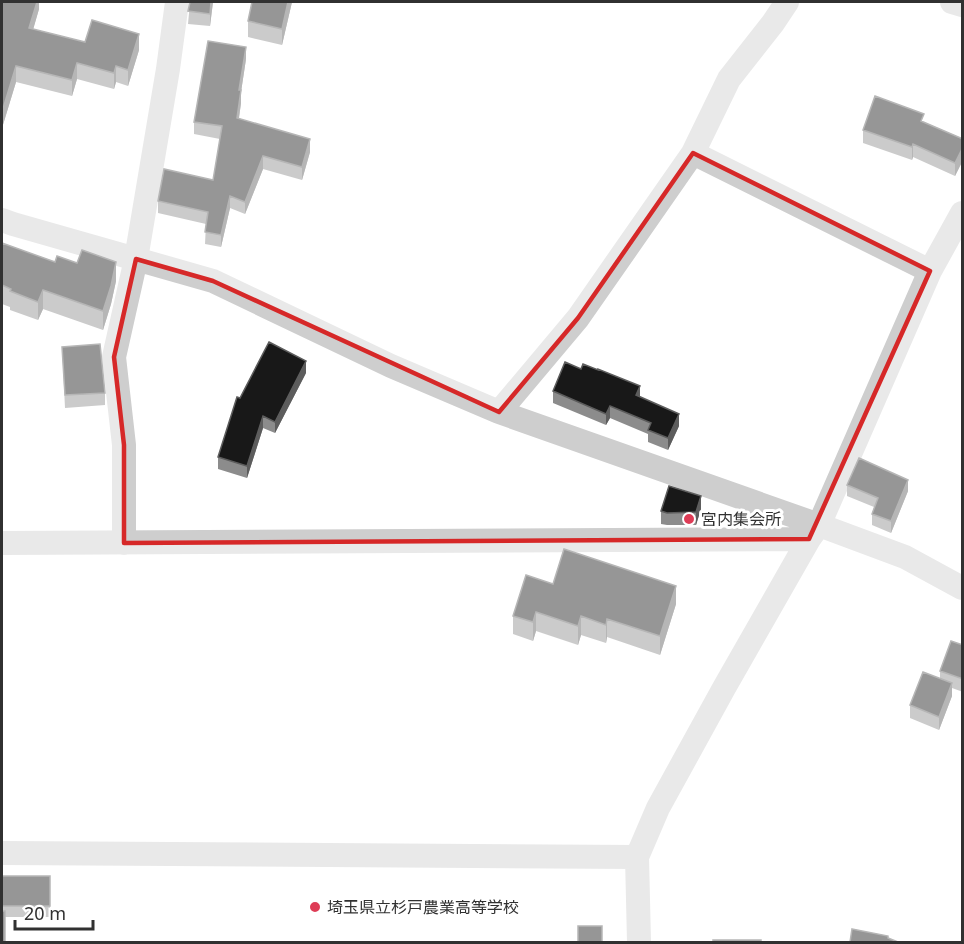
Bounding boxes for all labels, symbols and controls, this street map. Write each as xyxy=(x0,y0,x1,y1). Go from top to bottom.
place label: 宮内集会所 xyxy=(701,508,781,530)
marker: 宮内集会所 xyxy=(682,512,696,526)
scale bar xyxy=(15,893,93,931)
place label: 埼玉県立杉戸農業高等学校 xyxy=(327,896,519,918)
marker: 埼玉県立杉戸農業高等学校 xyxy=(308,900,322,914)
text: 20 m xyxy=(24,901,66,925)

